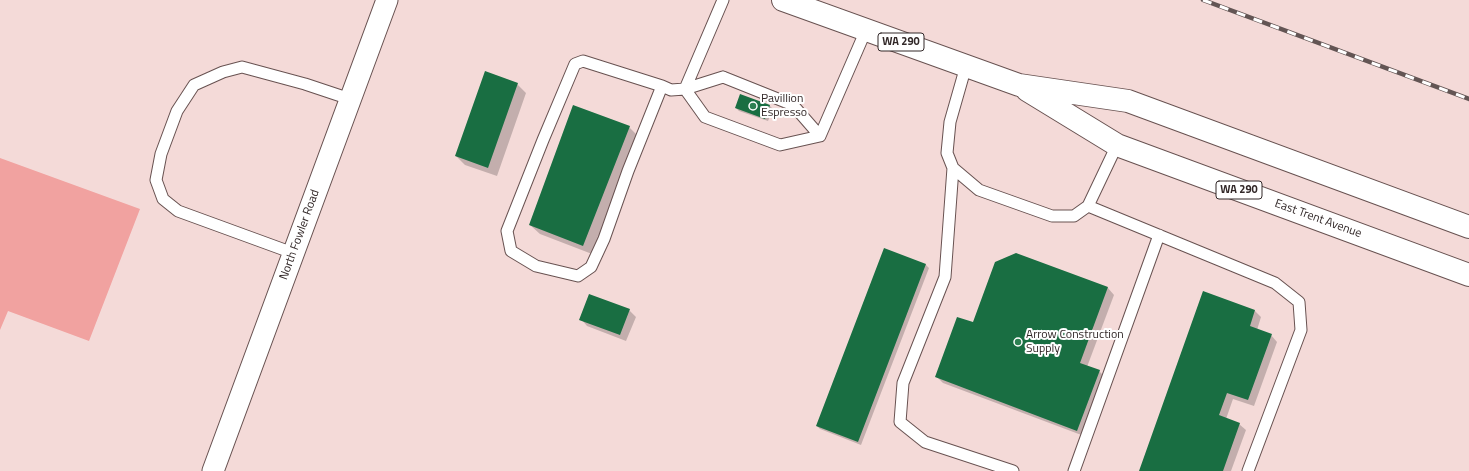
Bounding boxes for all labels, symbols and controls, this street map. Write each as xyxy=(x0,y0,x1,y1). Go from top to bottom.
road number: WA 290 xyxy=(878,33,924,51)
place label: Pavillion Espresso xyxy=(761,92,807,120)
marker: Pavillion Espresso xyxy=(748,101,758,111)
road number: WA 290 xyxy=(1216,181,1262,199)
street label: North Fowler Road xyxy=(277,188,323,282)
street label: East Trent Avenue xyxy=(1273,197,1363,241)
place label: Arrow Construction Supply xyxy=(1026,328,1124,356)
marker: Arrow Construction Supply xyxy=(1013,337,1023,347)

